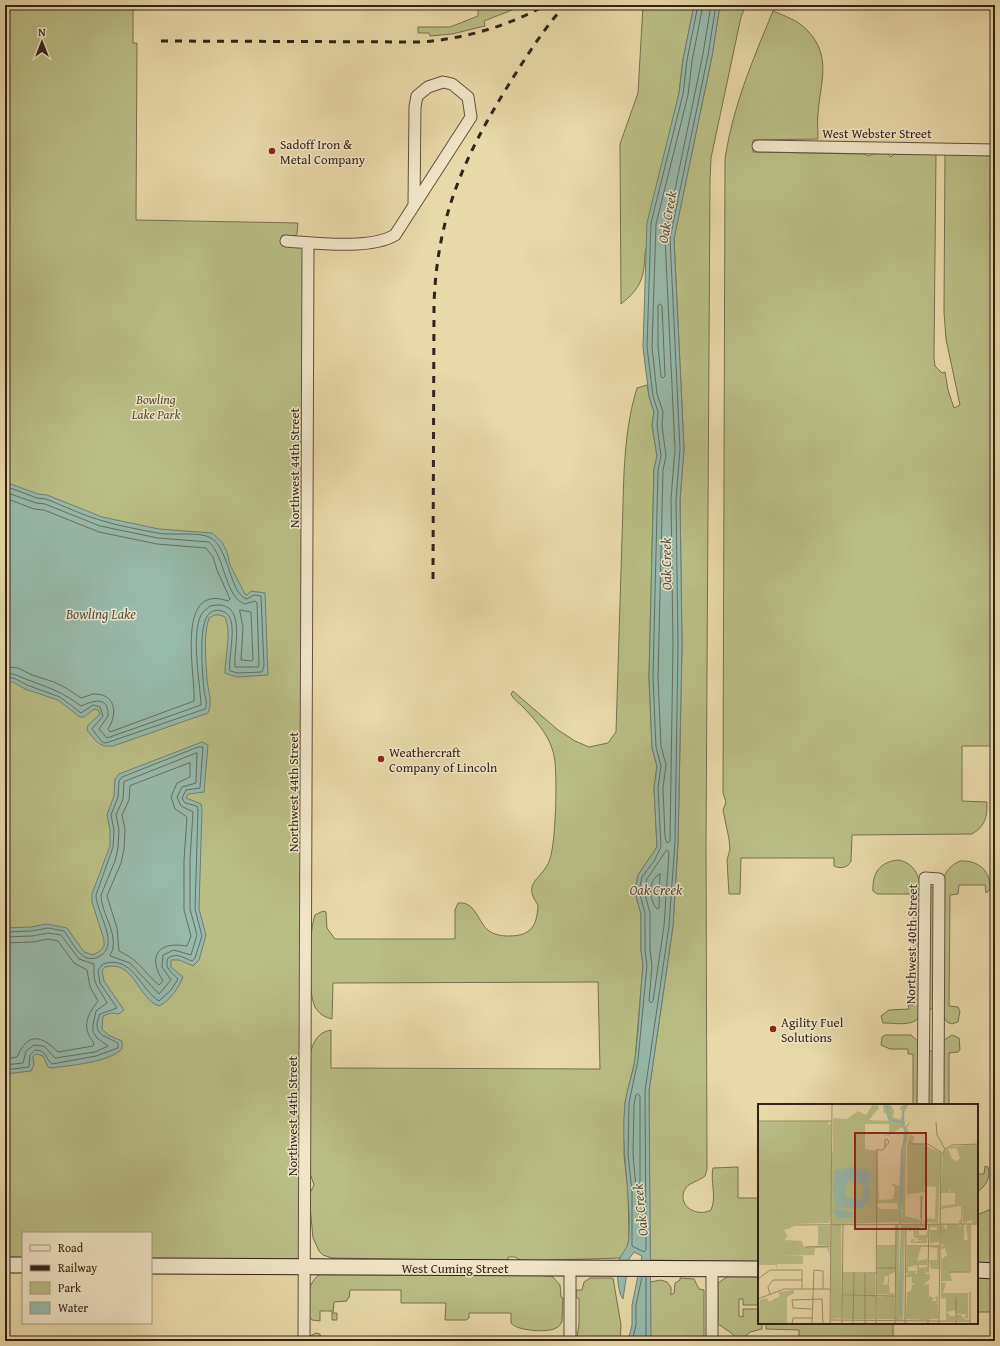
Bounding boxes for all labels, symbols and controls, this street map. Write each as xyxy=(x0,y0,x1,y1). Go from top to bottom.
north arrow xyxy=(22,22,62,62)
text: N xyxy=(38,24,46,40)
street label: West Webster Street xyxy=(822,124,932,143)
place label: Sadoff Iron & Metal Company xyxy=(280,135,366,169)
marker: Sadoff Iron & Metal Company xyxy=(267,146,277,156)
water label: Oak Creek xyxy=(653,189,682,245)
park label: Bowling Lake Park xyxy=(131,390,180,424)
street label: Northwest 44th Street xyxy=(285,407,304,528)
water label: Oak Creek xyxy=(656,537,676,591)
water label: Bowling Lake xyxy=(65,604,136,624)
street label: Northwest 44th Street xyxy=(284,731,303,852)
place label: Weathercraft Company of Lincoln xyxy=(389,743,498,777)
marker: Weathercraft Company of Lincoln xyxy=(376,754,386,764)
water label: Oak Creek xyxy=(630,880,683,900)
street label: Northwest 40th Street xyxy=(901,883,922,1004)
place label: Agility Fuel Solutions xyxy=(781,1013,844,1047)
marker: Agility Fuel Solutions xyxy=(768,1024,778,1034)
street label: Northwest 44th Street xyxy=(283,1055,302,1176)
inset map xyxy=(758,1104,978,1324)
water label: Oak Creek xyxy=(627,1182,653,1237)
legend xyxy=(22,1232,152,1324)
text: Road xyxy=(58,1239,84,1256)
text: Railway xyxy=(58,1259,97,1276)
street label: West Cuming Street xyxy=(401,1259,509,1278)
text: Park xyxy=(58,1279,82,1296)
text: Water xyxy=(58,1299,88,1316)

